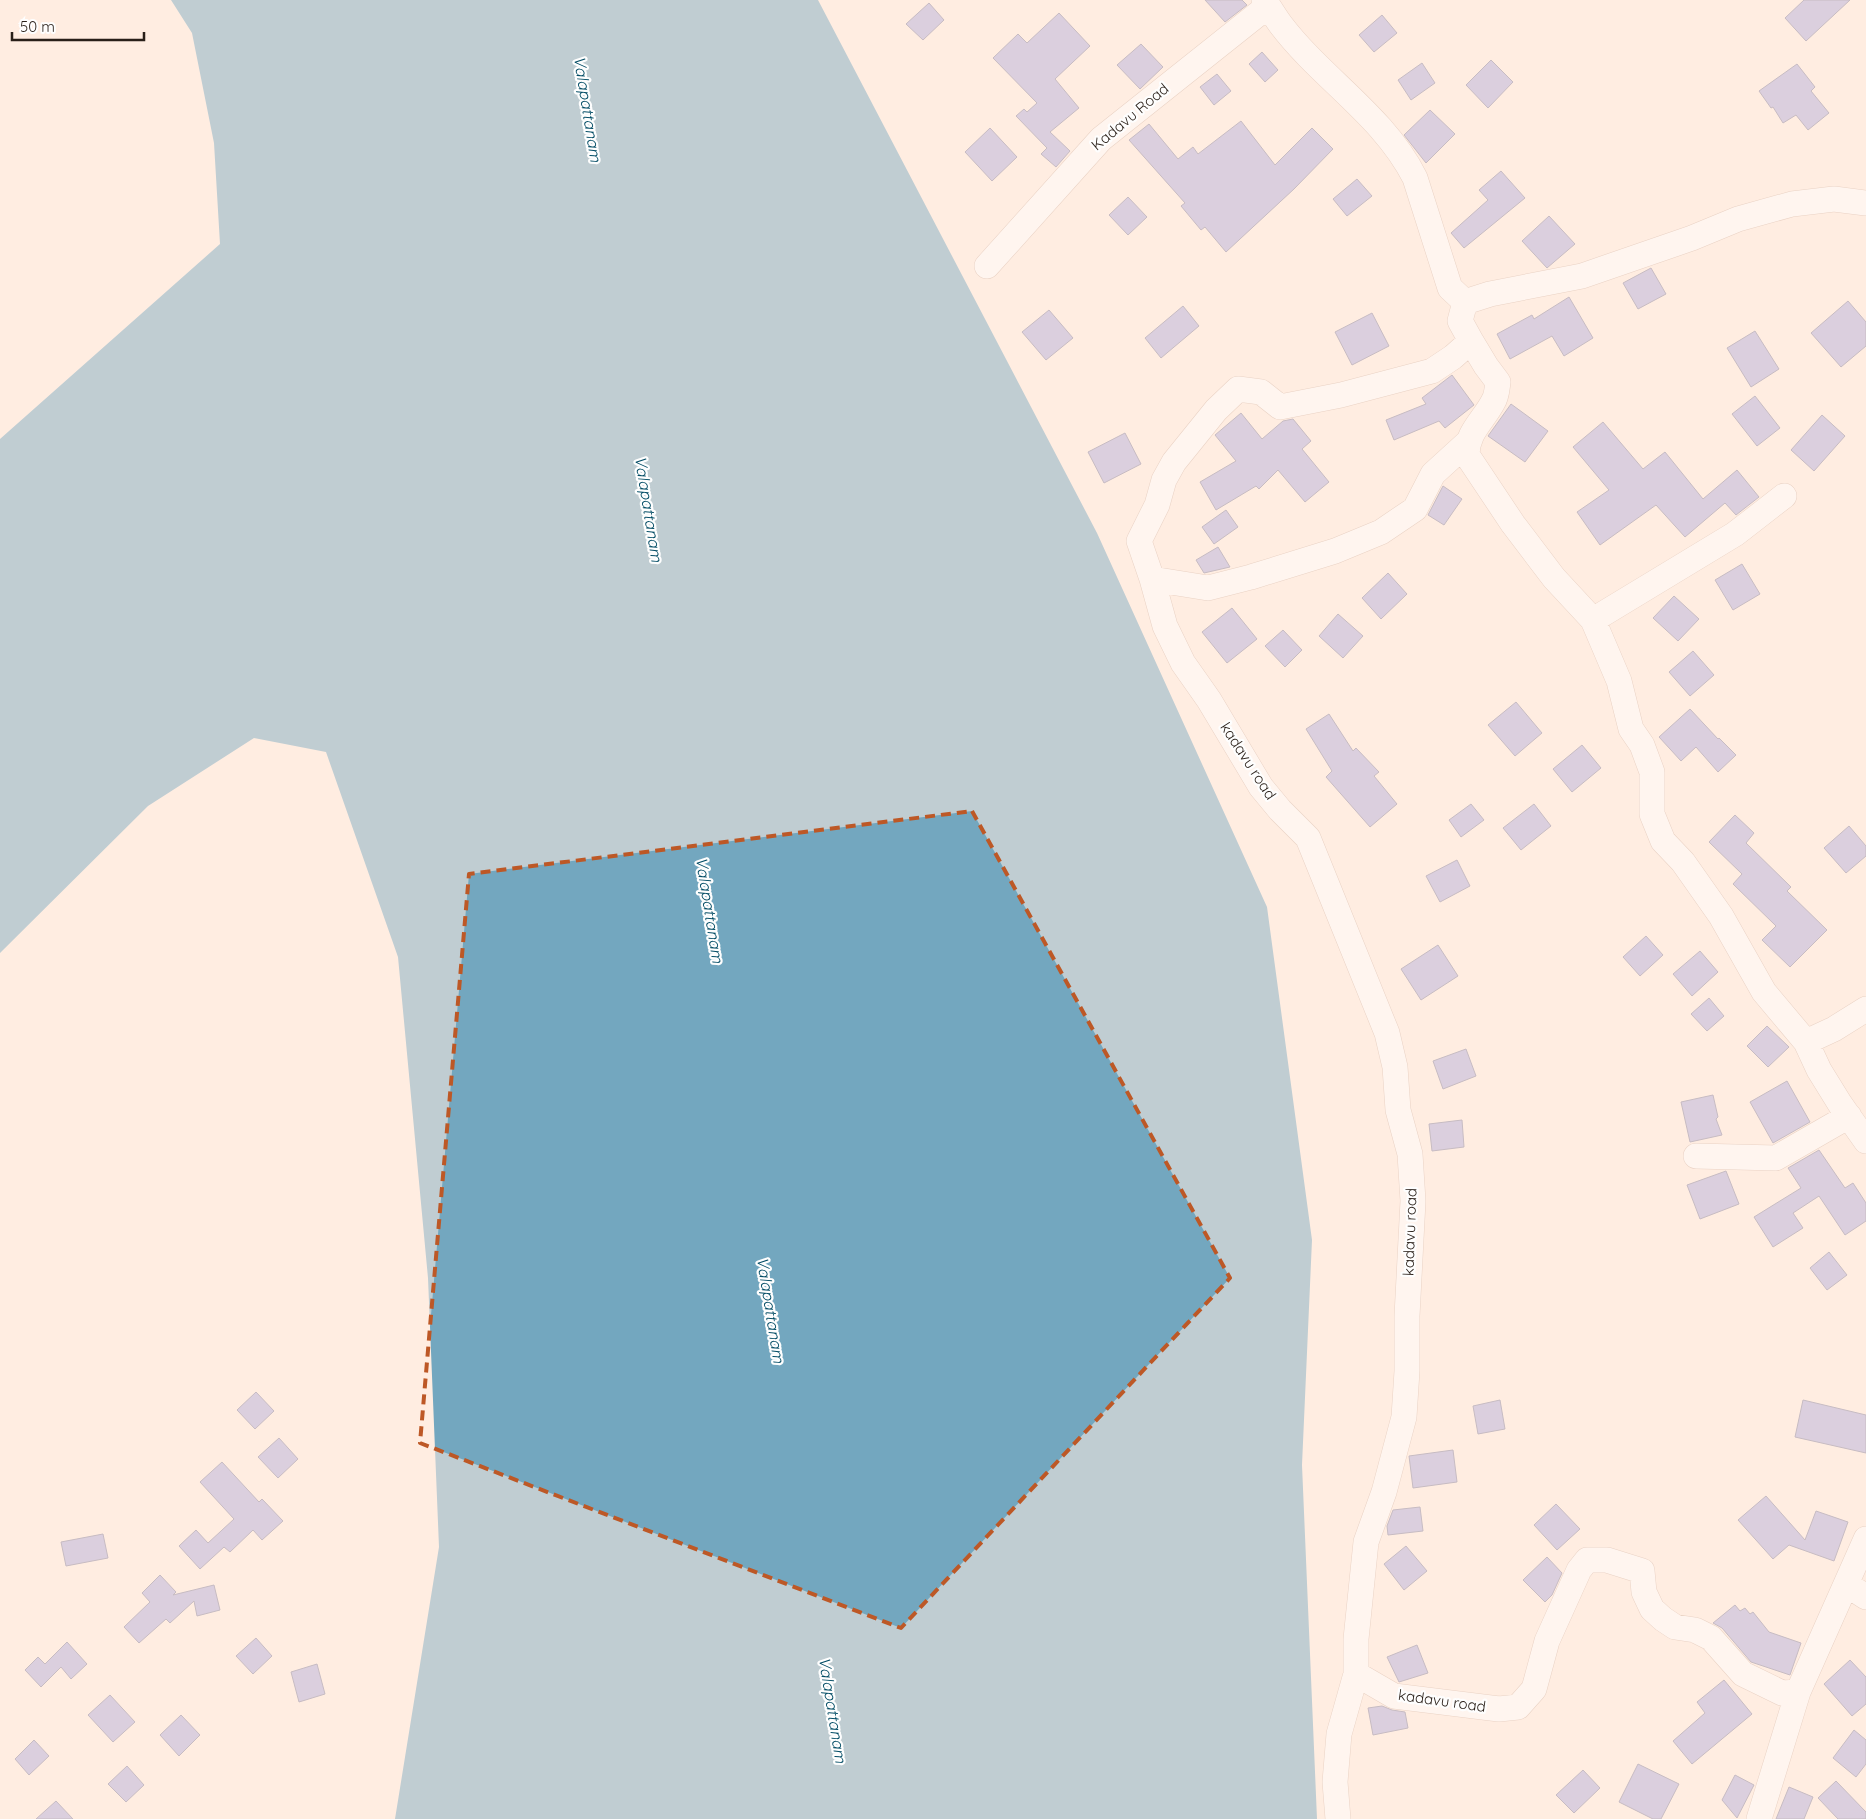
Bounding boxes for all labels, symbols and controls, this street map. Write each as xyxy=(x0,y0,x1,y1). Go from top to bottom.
scale bar xyxy=(12,10,145,42)
text: 50 m xyxy=(20,17,55,36)
water label: Valapattanam xyxy=(570,55,606,164)
street label: Kadavu Road xyxy=(1087,79,1172,154)
water label: Valapattanam xyxy=(631,455,667,564)
street label: kadavu road xyxy=(1216,719,1280,803)
water label: Valapattanam xyxy=(692,856,728,965)
street label: kadavu road xyxy=(1398,1188,1421,1276)
water label: Valapattanam xyxy=(753,1256,789,1365)
water label: Valapattanam xyxy=(815,1656,851,1765)
street label: kadavu road xyxy=(1397,1685,1487,1716)

